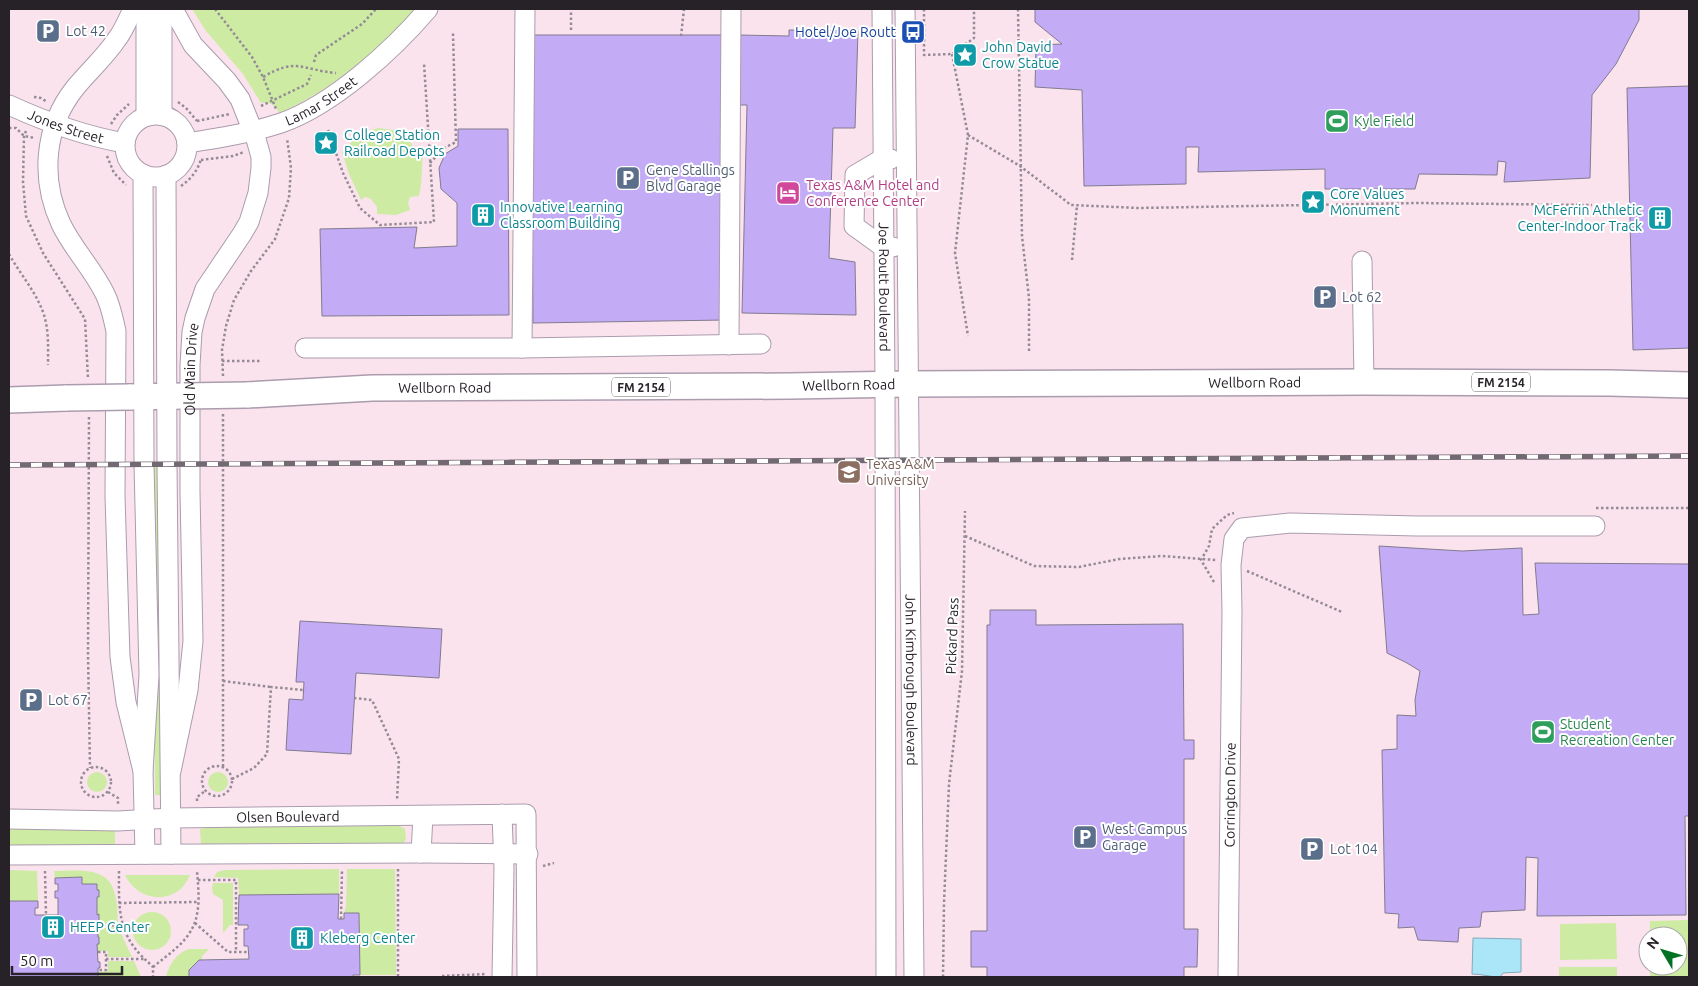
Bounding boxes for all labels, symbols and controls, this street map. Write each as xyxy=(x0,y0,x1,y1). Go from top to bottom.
parking icon: Lot 42 xyxy=(35,18,61,44)
bus stop icon: Hotel/Joe Routt xyxy=(900,19,926,45)
place label: Lot 42 xyxy=(66,23,106,39)
place label: Hotel/Joe Routt xyxy=(795,24,896,40)
place label: John David Crow Statue xyxy=(982,39,1059,71)
place icon: John David Crow Statue xyxy=(952,42,978,68)
street label: Lamar Street xyxy=(283,73,360,129)
street label: Jones Street xyxy=(25,106,106,147)
sports icon: Kyle Field xyxy=(1324,108,1350,134)
place label: Kyle Field xyxy=(1354,113,1414,129)
place label: College Station Railroad Depots xyxy=(344,127,445,159)
place icon: College Station Railroad Depots xyxy=(313,130,339,156)
place label: Gene Stallings Blvd Garage xyxy=(646,162,735,194)
parking icon: Gene Stallings Blvd Garage xyxy=(615,165,641,191)
place label: Texas A&M Hotel and Conference Center xyxy=(806,177,939,209)
hotel icon: Texas A&M Hotel and Conference Center xyxy=(775,180,801,206)
place label: Core Values Monument xyxy=(1330,186,1404,218)
place icon: Core Values Monument xyxy=(1300,189,1326,215)
place label: Innovative Learning Classroom Building xyxy=(500,199,623,231)
building icon: Innovative Learning Classroom Building xyxy=(470,202,496,228)
place label: McFerrin Athletic Center-Indoor Track xyxy=(1517,202,1642,234)
building icon: McFerrin Athletic Center-Indoor Track xyxy=(1647,205,1673,231)
street label: Joe Routt Boulevard xyxy=(876,222,893,352)
parking icon: Lot 62 xyxy=(1312,284,1338,310)
place label: Lot 62 xyxy=(1342,289,1382,305)
street label: Old Main Drive xyxy=(182,321,202,416)
road number: FM 2154 xyxy=(1472,372,1530,392)
street label: Wellborn Road xyxy=(1208,374,1301,391)
street label: Wellborn Road xyxy=(802,376,895,394)
road number: FM 2154 xyxy=(612,378,670,397)
street label: Wellborn Road xyxy=(398,379,491,396)
place label: Texas A&M University xyxy=(866,456,935,488)
school or university icon: Texas A&M University xyxy=(836,459,862,485)
street label: John Kimbrough Boulevard xyxy=(902,594,920,766)
street label: Pickard Pass xyxy=(943,597,961,675)
parking icon: Lot 67 xyxy=(18,687,44,713)
place label: Lot 67 xyxy=(48,692,88,708)
place label: Student Recreation Center xyxy=(1560,716,1675,748)
sports icon: Student Recreation Center xyxy=(1530,719,1556,745)
street label: Corrington Drive xyxy=(1221,742,1239,848)
street label: Olsen Boulevard xyxy=(236,808,340,825)
place label: West Campus Garage xyxy=(1102,821,1187,853)
parking icon: West Campus Garage xyxy=(1072,824,1098,850)
parking icon: Lot 104 xyxy=(1299,836,1325,862)
place label: Lot 104 xyxy=(1330,841,1378,857)
building icon: HEEP Center xyxy=(40,914,66,940)
place label: HEEP Center xyxy=(70,919,151,935)
building icon: Kleberg Center xyxy=(289,925,315,951)
north arrow xyxy=(1638,926,1688,976)
place label: Kleberg Center xyxy=(320,930,416,946)
text: N xyxy=(1643,934,1662,952)
scale bar xyxy=(12,944,122,976)
text: 50 m xyxy=(20,952,53,969)

